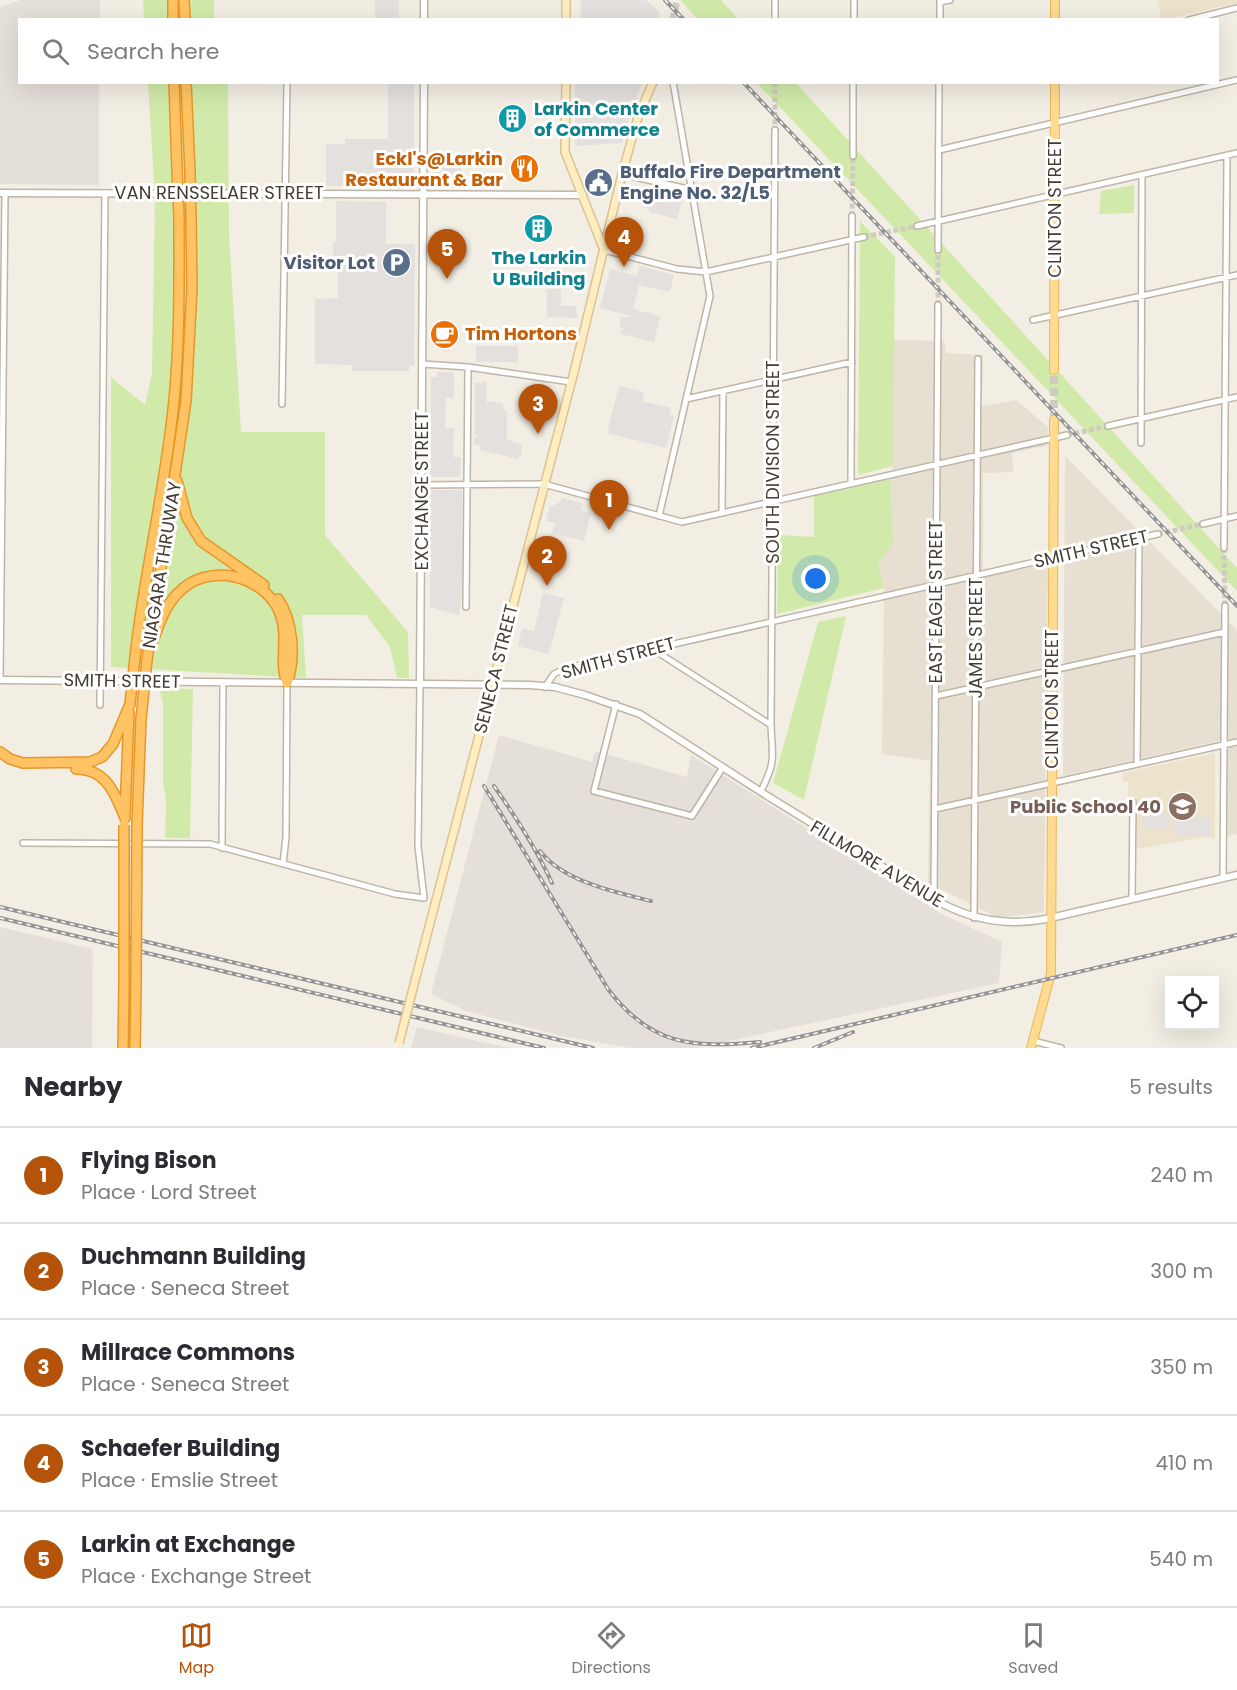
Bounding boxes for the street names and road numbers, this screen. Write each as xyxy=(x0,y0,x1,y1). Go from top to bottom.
street label: CLINTON STREET xyxy=(1042,138,1067,278)
street label: VAN RENSSELAER STREET xyxy=(114,180,324,205)
street label: SOUTH DIVISION STREET xyxy=(760,360,785,564)
street label: EXCHANGE STREET xyxy=(409,411,434,571)
street label: NIAGARA THRUWAY xyxy=(136,479,187,650)
street label: EAST EAGLE STREET xyxy=(923,520,948,684)
street label: SMITH STREET xyxy=(1031,523,1151,574)
street label: JAMES STREET xyxy=(963,577,988,699)
street label: SENECA STREET xyxy=(467,602,524,736)
street label: CLINTON STREET xyxy=(1039,629,1064,769)
street label: SMITH STREET xyxy=(558,630,678,685)
street label: SMITH STREET xyxy=(63,667,181,694)
street label: FILLMORE AVENUE xyxy=(806,814,949,913)

